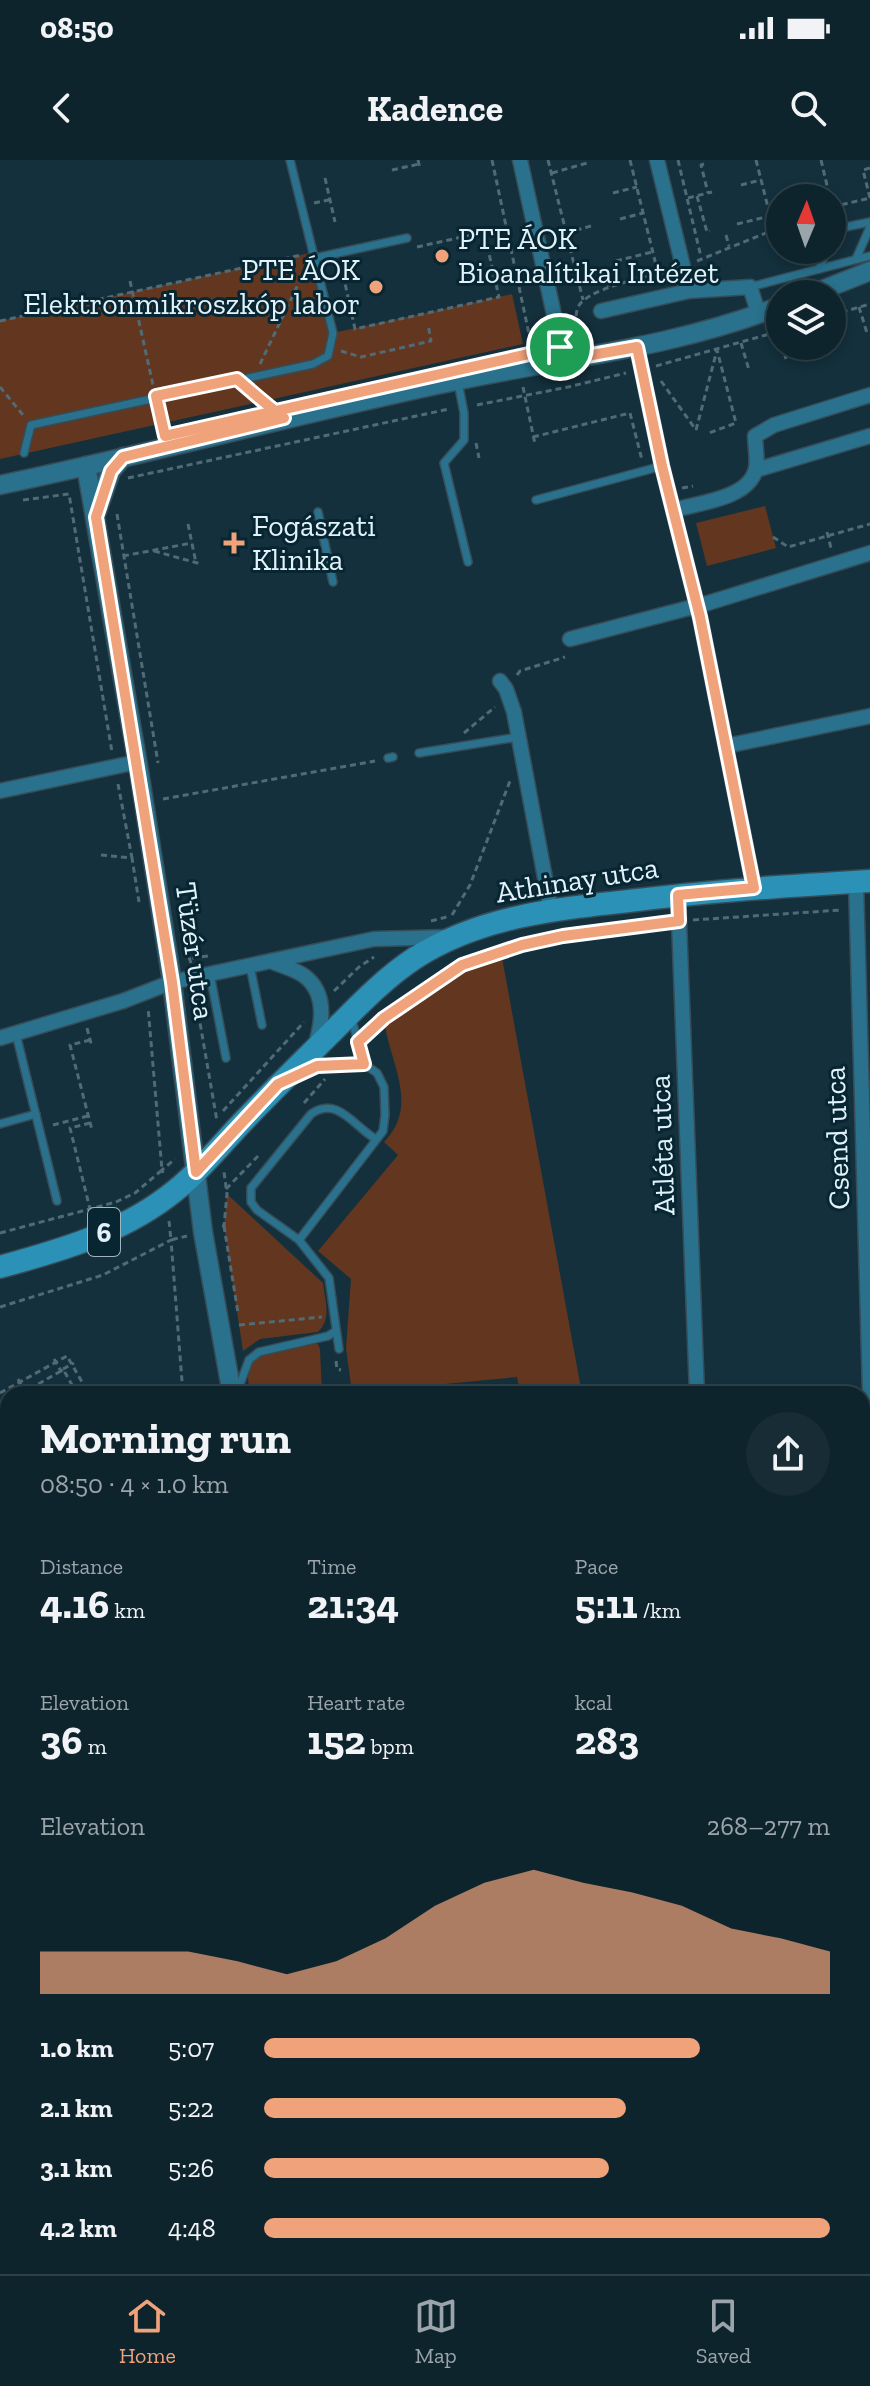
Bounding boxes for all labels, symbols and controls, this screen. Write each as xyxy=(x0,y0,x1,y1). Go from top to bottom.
text: 08:50 xyxy=(40,10,114,46)
icon: back xyxy=(40,86,84,130)
icon: search xyxy=(786,86,830,130)
text: Kadence xyxy=(367,87,503,130)
north arrow xyxy=(766,184,846,264)
map controls xyxy=(766,184,846,360)
place label: PTE ÁOK Bioanalítikai Intézet xyxy=(458,221,719,291)
marker: PTE ÁOK Bioanalítikai Intézet xyxy=(433,247,451,265)
place label: PTE ÁOK Elektronmikroszkóp labor xyxy=(23,252,361,322)
marker: PTE ÁOK Elektronmikroszkóp labor xyxy=(367,278,385,296)
button: layers xyxy=(766,280,846,360)
pin xyxy=(526,313,594,381)
icon: arrive xyxy=(538,325,582,369)
place label: Fogászati Klinika xyxy=(252,508,376,578)
marker: Fogászati Klinika xyxy=(223,532,245,554)
street label: Athinay utca xyxy=(493,849,661,911)
street label: Tüzér utca xyxy=(168,880,222,1022)
street label: Csend utca xyxy=(817,1066,857,1210)
street label: Atléta utca xyxy=(642,1074,682,1216)
road number: 6 xyxy=(88,1208,120,1256)
text: Morning run xyxy=(40,1411,291,1464)
button: share xyxy=(746,1412,830,1496)
text: 08:50 · 4 × 1.0 km xyxy=(40,1468,228,1500)
text: Distance xyxy=(40,1553,123,1580)
text: Time xyxy=(307,1553,356,1580)
text: Pace xyxy=(575,1553,618,1580)
text: 4.16 xyxy=(40,1580,110,1628)
text: 21:34 xyxy=(307,1580,399,1628)
text: 5:11 xyxy=(575,1580,638,1628)
text: km xyxy=(110,1597,145,1624)
text: /km xyxy=(638,1597,681,1624)
text: Elevation xyxy=(40,1689,129,1716)
text: Heart rate xyxy=(307,1689,405,1716)
text: kcal xyxy=(575,1689,612,1716)
text: 36 xyxy=(40,1716,83,1764)
text: 152 xyxy=(307,1716,366,1764)
text: 283 xyxy=(575,1716,639,1764)
text: m xyxy=(83,1733,107,1760)
text: bpm xyxy=(366,1733,414,1760)
text: Elevation xyxy=(40,1810,145,1842)
text: 268–277 m xyxy=(707,1810,830,1842)
text: 1.0 km xyxy=(40,2032,113,2064)
text: 5:07 xyxy=(168,2032,214,2064)
text: 2.1 km xyxy=(40,2092,112,2124)
text: 5:22 xyxy=(168,2092,214,2124)
text: 3.1 km xyxy=(40,2152,112,2184)
text: 5:26 xyxy=(168,2152,214,2184)
text: 4.2 km xyxy=(40,2212,117,2244)
text: 4:48 xyxy=(168,2212,216,2244)
tab: Home xyxy=(119,2294,176,2369)
tab: Map xyxy=(414,2294,458,2369)
tab: Saved xyxy=(696,2294,751,2369)

